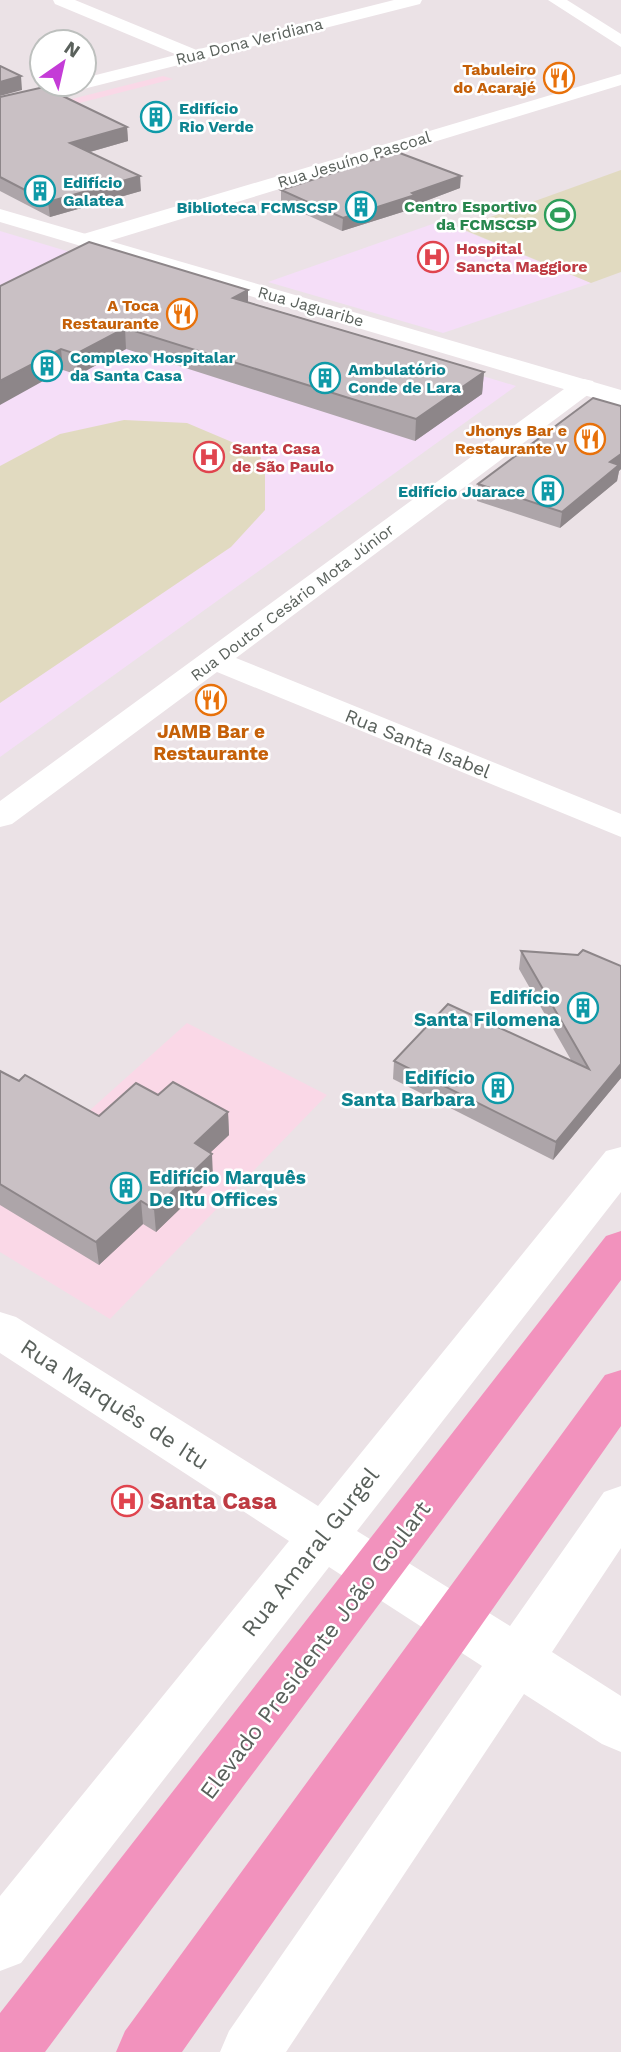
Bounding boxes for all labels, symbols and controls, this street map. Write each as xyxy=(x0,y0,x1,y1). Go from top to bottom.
street label: Rua Dona Veridiana xyxy=(174,14,325,69)
north arrow xyxy=(28,28,98,98)
text: N xyxy=(60,36,84,63)
place label: Tabuleiro do Acarajé xyxy=(453,60,536,97)
restaurant icon: Tabuleiro do Acarajé xyxy=(542,61,576,95)
place label: Edifício Rio Verde xyxy=(179,99,254,136)
building icon: Edifício Rio Verde xyxy=(139,100,173,134)
street label: Rua Jesuíno Pascoal xyxy=(275,127,433,192)
place label: Edifício Galatea xyxy=(63,173,124,210)
building icon: Edifício Galatea xyxy=(23,174,57,208)
building icon: Biblioteca FCMSCSP xyxy=(344,190,378,224)
place label: Centro Esportivo da FCMSCSP xyxy=(404,197,537,234)
place label: Biblioteca FCMSCSP xyxy=(177,198,338,217)
sports icon: Centro Esportivo da FCMSCSP xyxy=(543,198,577,232)
place label: Hospital Sancta Maggiore xyxy=(456,239,587,276)
hospital icon: Hospital Sancta Maggiore xyxy=(416,240,450,274)
street label: Rua Jaguaribe xyxy=(256,282,366,331)
place label: A Toca Restaurante xyxy=(62,296,160,333)
restaurant icon: A Toca Restaurante xyxy=(165,297,199,331)
place label: Complexo Hospitalar da Santa Casa xyxy=(70,348,235,385)
building icon: Complexo Hospitalar da Santa Casa xyxy=(30,349,64,383)
place label: Ambulatório Conde de Lara xyxy=(348,360,462,397)
building icon: Ambulatório Conde de Lara xyxy=(308,361,342,395)
place label: Jhonys Bar e Restaurante V xyxy=(455,421,567,458)
restaurant icon: Jhonys Bar e Restaurante V xyxy=(573,422,607,456)
place label: Santa Casa de São Paulo xyxy=(232,439,335,476)
hospital icon: Santa Casa de São Paulo xyxy=(192,440,226,474)
building icon: Edifício Juarace xyxy=(531,474,565,508)
place label: Edifício Juarace xyxy=(398,482,525,501)
street label: Rua Doutor Cesário Mota Júnior xyxy=(187,519,398,685)
restaurant icon: JAMB Bar e Restaurante xyxy=(194,683,228,717)
street label: Rua Santa Isabel xyxy=(342,704,494,783)
place label: JAMB Bar e Restaurante xyxy=(153,720,269,765)
place label: Edifício Santa Filomena xyxy=(414,986,560,1031)
building icon: Edifício Santa Filomena xyxy=(566,991,600,1025)
place label: Edifício Santa Barbara xyxy=(341,1066,475,1111)
building icon: Edifício Santa Barbara xyxy=(481,1071,515,1105)
place label: Edifício Marquês De Itu Offices xyxy=(149,1166,306,1211)
building icon: Edifício Marquês De Itu Offices xyxy=(109,1171,143,1205)
street label: Rua Marquês de Itu xyxy=(15,1333,214,1475)
street label: Rua Amaral Gurgel xyxy=(236,1462,385,1642)
hospital icon: Santa Casa xyxy=(110,1484,144,1518)
place label: Santa Casa xyxy=(150,1488,277,1515)
street label: Elevado Presidente João Goulart xyxy=(194,1496,437,1805)

